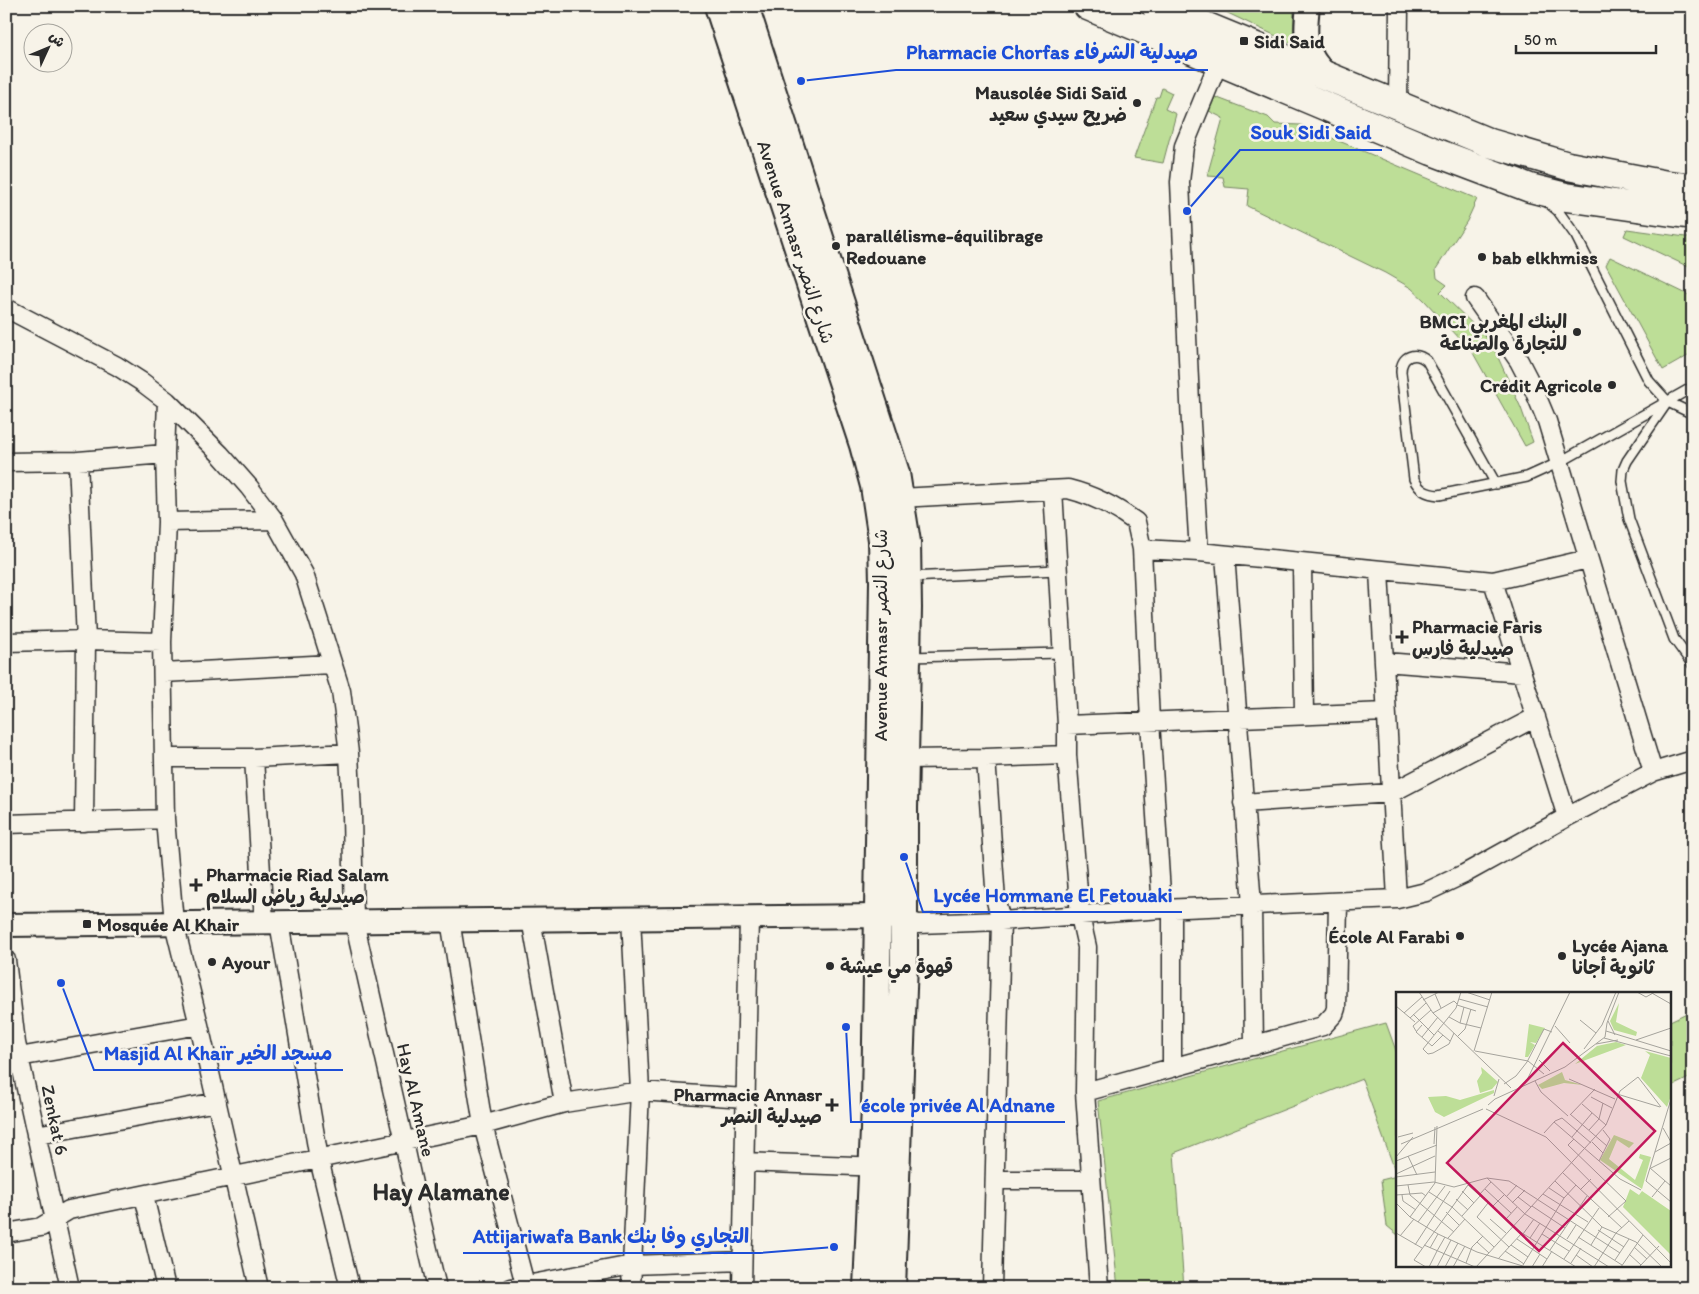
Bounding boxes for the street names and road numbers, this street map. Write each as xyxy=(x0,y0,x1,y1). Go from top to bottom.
street label: Avenue Annasr شارع النصر xyxy=(750,137,840,347)
street label: Avenue Annasr شارع النصر xyxy=(869,529,894,741)
street label: Hay Al Amane xyxy=(392,1041,440,1159)
street label: Zenkat 6 xyxy=(36,1083,74,1157)

